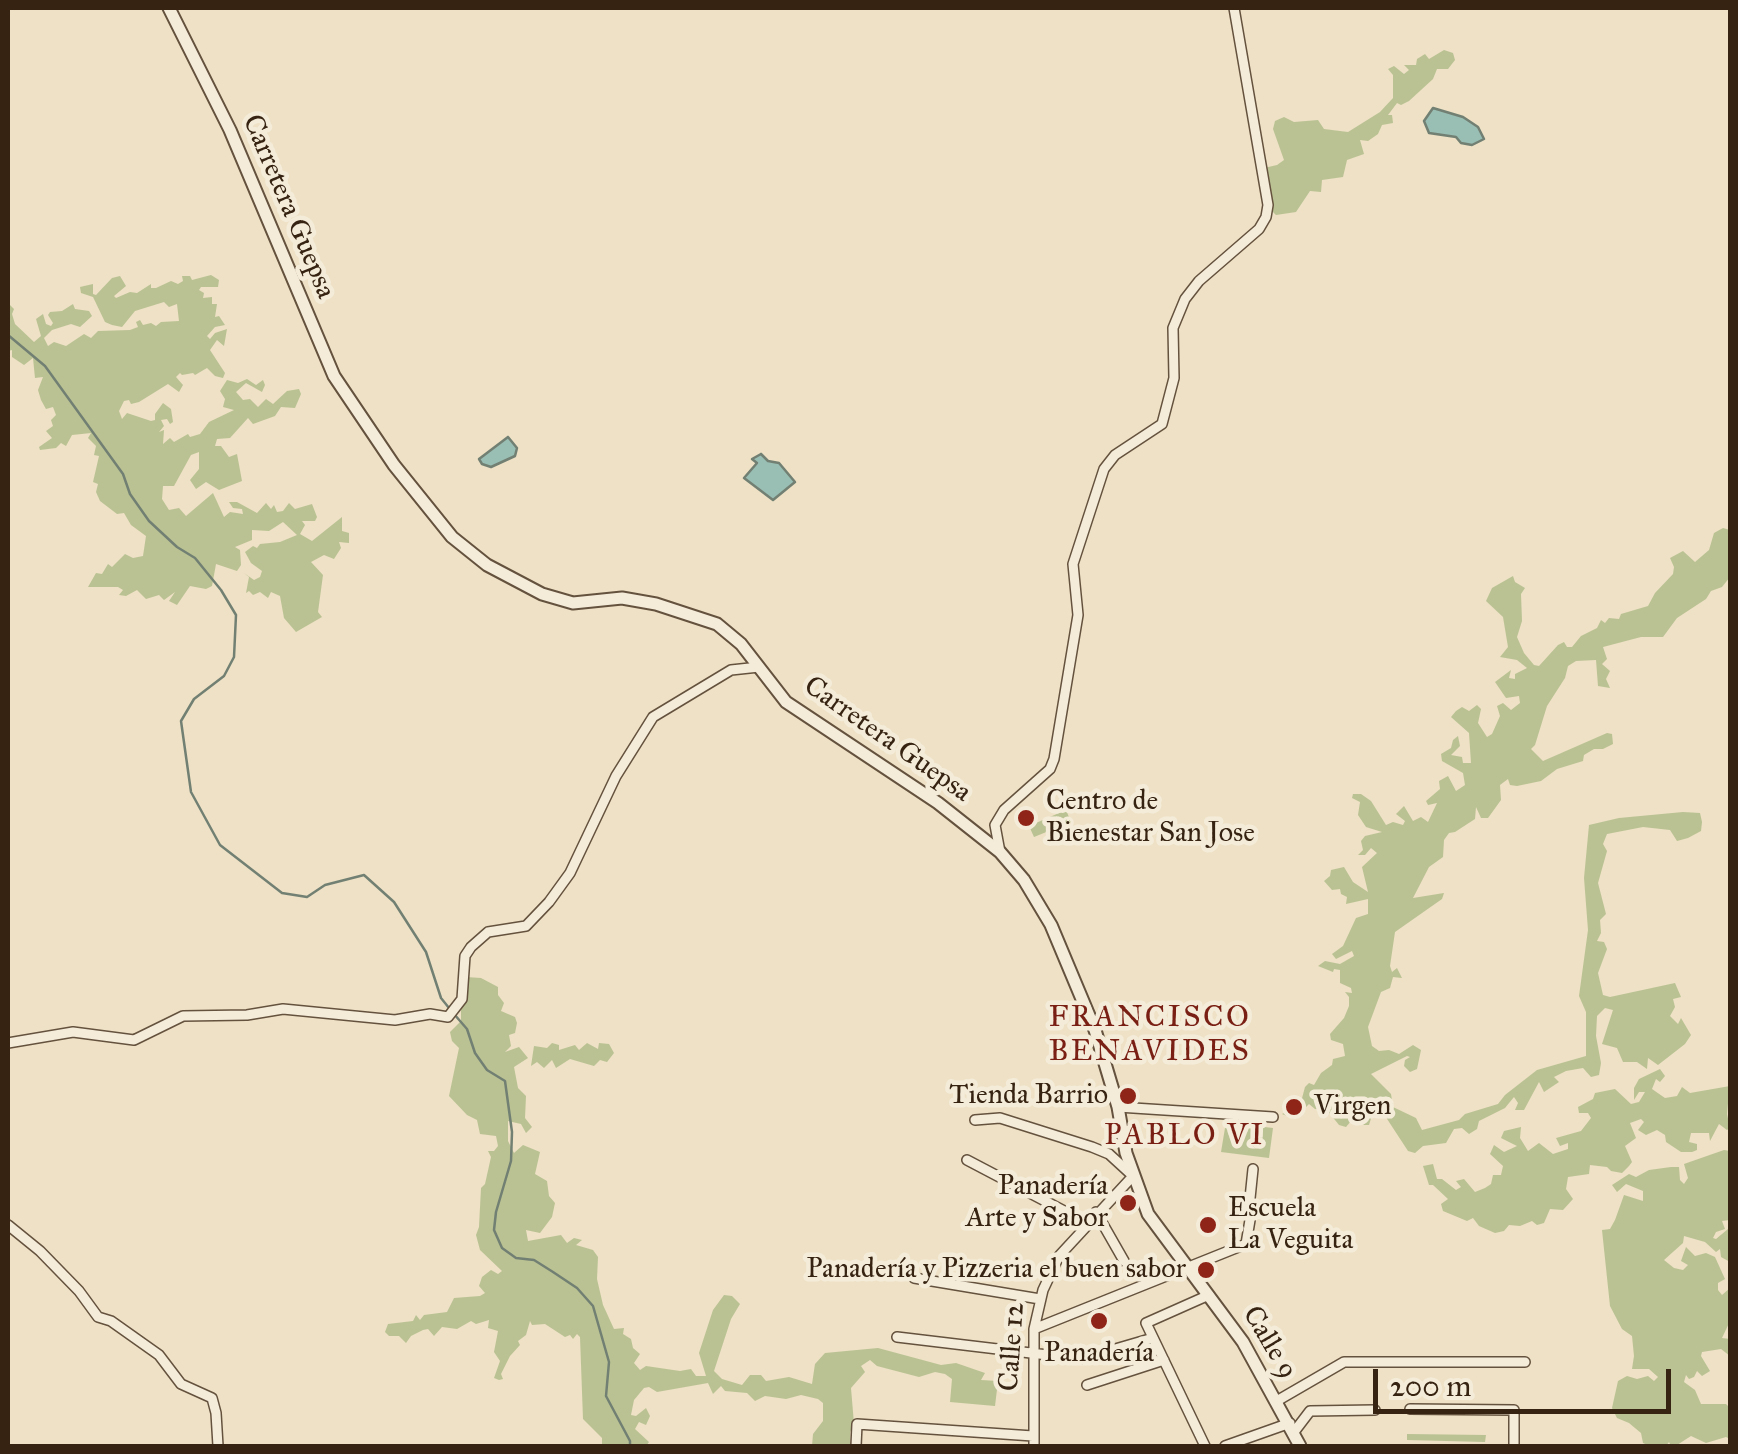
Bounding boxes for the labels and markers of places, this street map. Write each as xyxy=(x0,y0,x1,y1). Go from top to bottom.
place label: Centro de Bienestar San Jose xyxy=(1046,785,1255,851)
marker: Centro de Bienestar San Jose xyxy=(1015,807,1037,829)
place label: Tienda Barrio xyxy=(949,1079,1108,1113)
marker: Tienda Barrio xyxy=(1117,1085,1139,1107)
place label: Virgen xyxy=(1314,1090,1392,1124)
marker: Virgen xyxy=(1283,1096,1305,1118)
place label: Panadería Arte y Sabor xyxy=(966,1170,1108,1236)
marker: Panadería Arte y Sabor xyxy=(1117,1192,1139,1214)
place label: Escuela La Veguita xyxy=(1228,1192,1353,1258)
marker: Escuela La Veguita xyxy=(1197,1214,1219,1236)
place label: Panadería y Pizzeria el buen sabor xyxy=(807,1253,1186,1287)
marker: Panadería y Pizzeria el buen sabor xyxy=(1195,1259,1217,1281)
marker: Panadería xyxy=(1088,1310,1110,1332)
place label: Panadería xyxy=(1044,1337,1154,1371)

